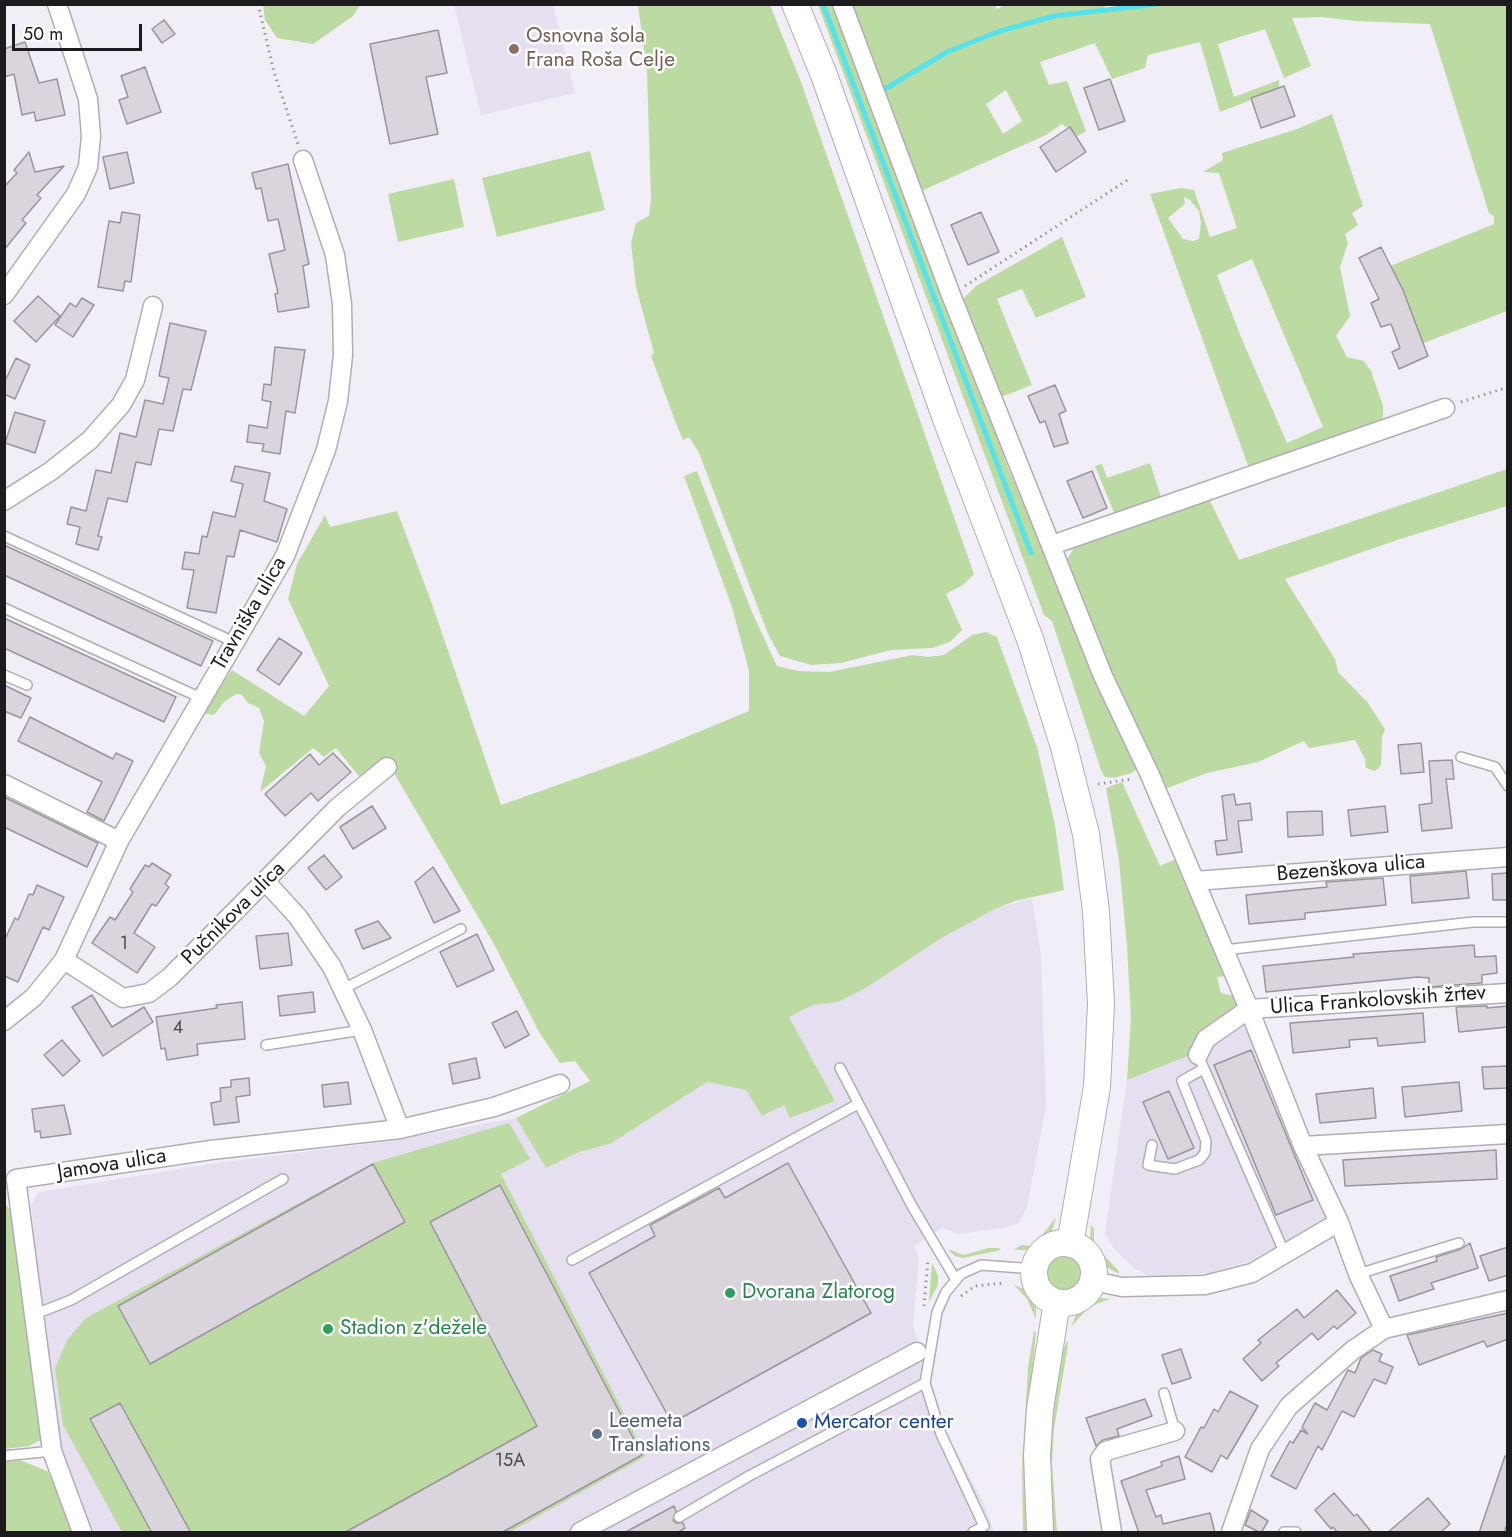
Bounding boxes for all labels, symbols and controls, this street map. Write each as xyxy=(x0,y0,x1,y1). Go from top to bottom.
scale bar xyxy=(15,12,146,50)
text: 50 m xyxy=(23,21,63,47)
place label: Osnovna šola Frana Roša Celje xyxy=(526,24,675,74)
marker: Osnovna šola Frana Roša Celje xyxy=(507,42,521,56)
street label: Travniška ulica xyxy=(207,553,293,675)
street label: Bezenškova ulica xyxy=(1276,850,1426,888)
street label: Pučnikova ulica xyxy=(177,857,291,971)
house number: 1 xyxy=(120,934,128,956)
street label: Ulica Frankolovskih žrtev xyxy=(1269,981,1487,1021)
house number: 4 xyxy=(173,1018,183,1040)
street label: Jamova ulica xyxy=(56,1144,168,1186)
place label: Dvorana Zlatorog xyxy=(742,1280,895,1306)
marker: Dvorana Zlatorog xyxy=(723,1286,737,1300)
place label: Stadion z'dežele xyxy=(340,1316,487,1342)
marker: Stadion z'dežele xyxy=(321,1322,335,1336)
place label: Leemeta Translations xyxy=(609,1409,710,1459)
place label: Mercator center xyxy=(814,1410,954,1436)
marker: Mercator center xyxy=(795,1416,809,1430)
marker: Leemeta Translations xyxy=(590,1427,604,1441)
house number: 15A xyxy=(495,1451,525,1473)

